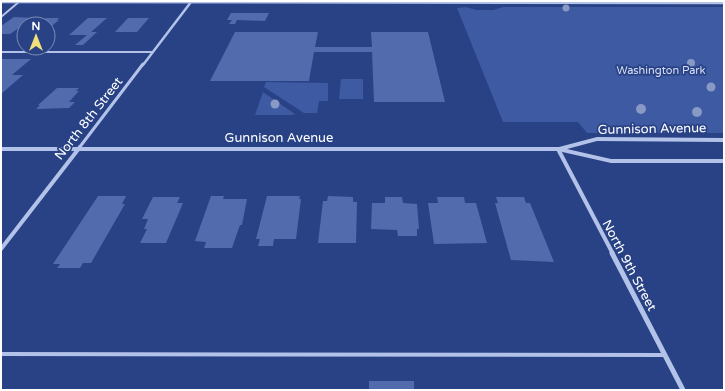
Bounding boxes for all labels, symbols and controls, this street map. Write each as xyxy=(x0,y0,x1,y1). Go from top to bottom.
north arrow xyxy=(16,16,56,56)
text: N xyxy=(32,20,40,33)
park label: Washington Park xyxy=(616,64,706,77)
street label: North 8th Street xyxy=(51,74,126,163)
street label: Gunnison Avenue xyxy=(597,120,707,138)
street label: Gunnison Avenue xyxy=(225,130,333,146)
street label: North 9th Street xyxy=(598,217,660,314)

